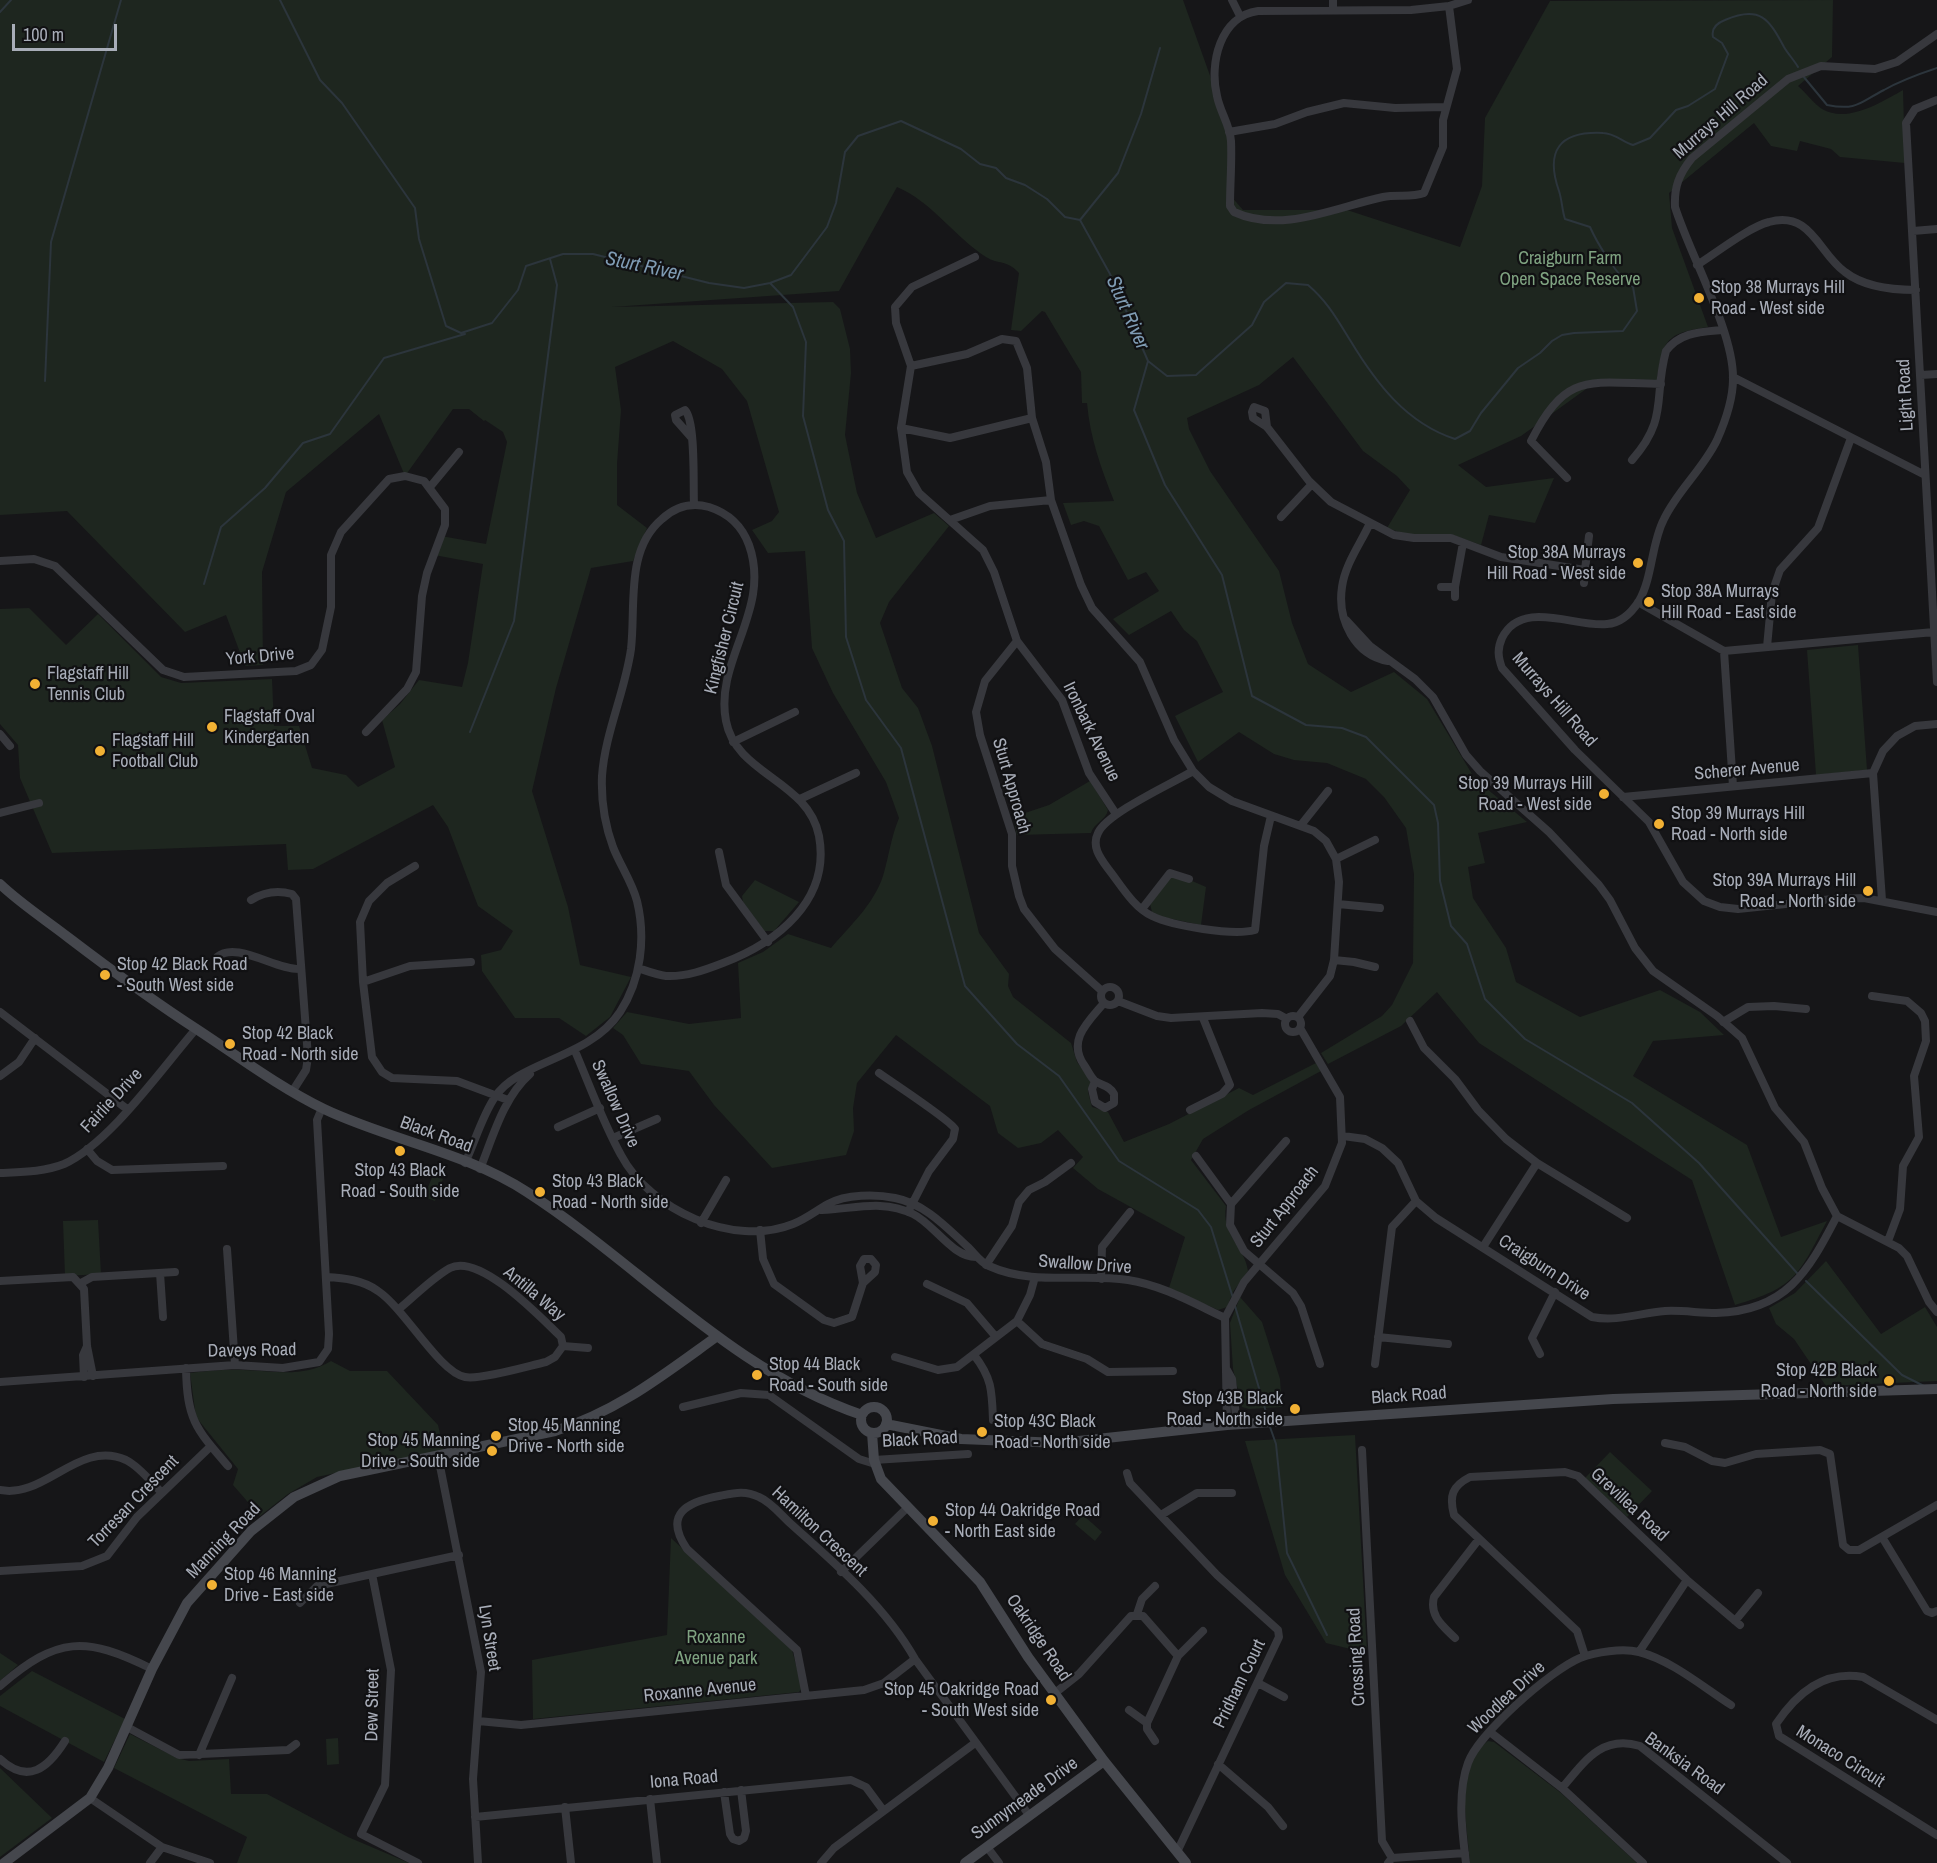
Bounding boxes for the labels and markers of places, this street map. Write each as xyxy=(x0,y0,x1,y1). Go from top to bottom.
place label: Stop 38 Murrays Hill Road - West side xyxy=(1711,277,1845,320)
marker: Stop 38 Murrays Hill Road - West side xyxy=(1692,291,1706,305)
place label: Stop 38A Murrays Hill Road - West side xyxy=(1487,542,1626,584)
marker: Stop 38A Murrays Hill Road - West side xyxy=(1631,556,1645,570)
place label: Stop 38A Murrays Hill Road - East side xyxy=(1661,581,1796,624)
marker: Stop 38A Murrays Hill Road - East side xyxy=(1642,595,1656,609)
place label: Flagstaff Hill Tennis Club xyxy=(47,663,129,706)
marker: Flagstaff Hill Tennis Club xyxy=(28,677,42,691)
place label: Flagstaff Oval Kindergarten xyxy=(224,706,315,748)
marker: Flagstaff Oval Kindergarten xyxy=(205,720,219,734)
place label: Flagstaff Hill Football Club xyxy=(112,730,198,772)
marker: Flagstaff Hill Football Club xyxy=(93,744,107,758)
place label: Stop 39 Murrays Hill Road - West side xyxy=(1458,773,1592,816)
marker: Stop 39 Murrays Hill Road - West side xyxy=(1597,787,1611,801)
place label: Stop 39 Murrays Hill Road - North side xyxy=(1671,803,1805,846)
marker: Stop 39 Murrays Hill Road - North side xyxy=(1652,817,1666,831)
place label: Stop 39A Murrays Hill Road - North side xyxy=(1712,870,1856,912)
marker: Stop 39A Murrays Hill Road - North side xyxy=(1861,884,1875,898)
place label: Stop 42 Black Road - South West side xyxy=(117,954,247,996)
marker: Stop 42 Black Road - South West side xyxy=(98,968,112,982)
place label: Stop 42 Black Road - North side xyxy=(242,1023,358,1066)
marker: Stop 42 Black Road - North side xyxy=(223,1037,237,1051)
marker: Stop 43 Black Road - South side xyxy=(393,1144,407,1158)
place label: Stop 43 Black Road - South side xyxy=(341,1160,459,1202)
place label: Stop 43 Black Road - North side xyxy=(552,1171,668,1214)
marker: Stop 43 Black Road - North side xyxy=(533,1185,547,1199)
place label: Stop 44 Black Road - South side xyxy=(769,1354,888,1396)
place label: Stop 42B Black Road - North side xyxy=(1761,1360,1877,1402)
marker: Stop 44 Black Road - South side xyxy=(750,1368,764,1382)
marker: Stop 42B Black Road - North side xyxy=(1882,1374,1896,1388)
place label: Stop 43B Black Road - North side xyxy=(1167,1388,1283,1430)
marker: Stop 43B Black Road - North side xyxy=(1288,1402,1302,1416)
place label: Stop 43C Black Road - North side xyxy=(994,1411,1110,1454)
place label: Stop 45 Manning Drive - North side xyxy=(508,1415,624,1458)
marker: Stop 43C Black Road - North side xyxy=(975,1425,989,1439)
marker: Stop 45 Manning Drive - North side xyxy=(489,1429,503,1443)
place label: Stop 45 Manning Drive - South side xyxy=(361,1430,480,1472)
marker: Stop 45 Manning Drive - South side xyxy=(485,1444,499,1458)
place label: Stop 44 Oakridge Road - North East side xyxy=(945,1500,1100,1543)
marker: Stop 44 Oakridge Road - North East side xyxy=(926,1514,940,1528)
place label: Stop 46 Manning Drive - East side xyxy=(224,1564,336,1606)
marker: Stop 46 Manning Drive - East side xyxy=(205,1578,219,1592)
place label: Stop 45 Oakridge Road - South West side xyxy=(884,1679,1039,1722)
marker: Stop 45 Oakridge Road - South West side xyxy=(1044,1693,1058,1707)

